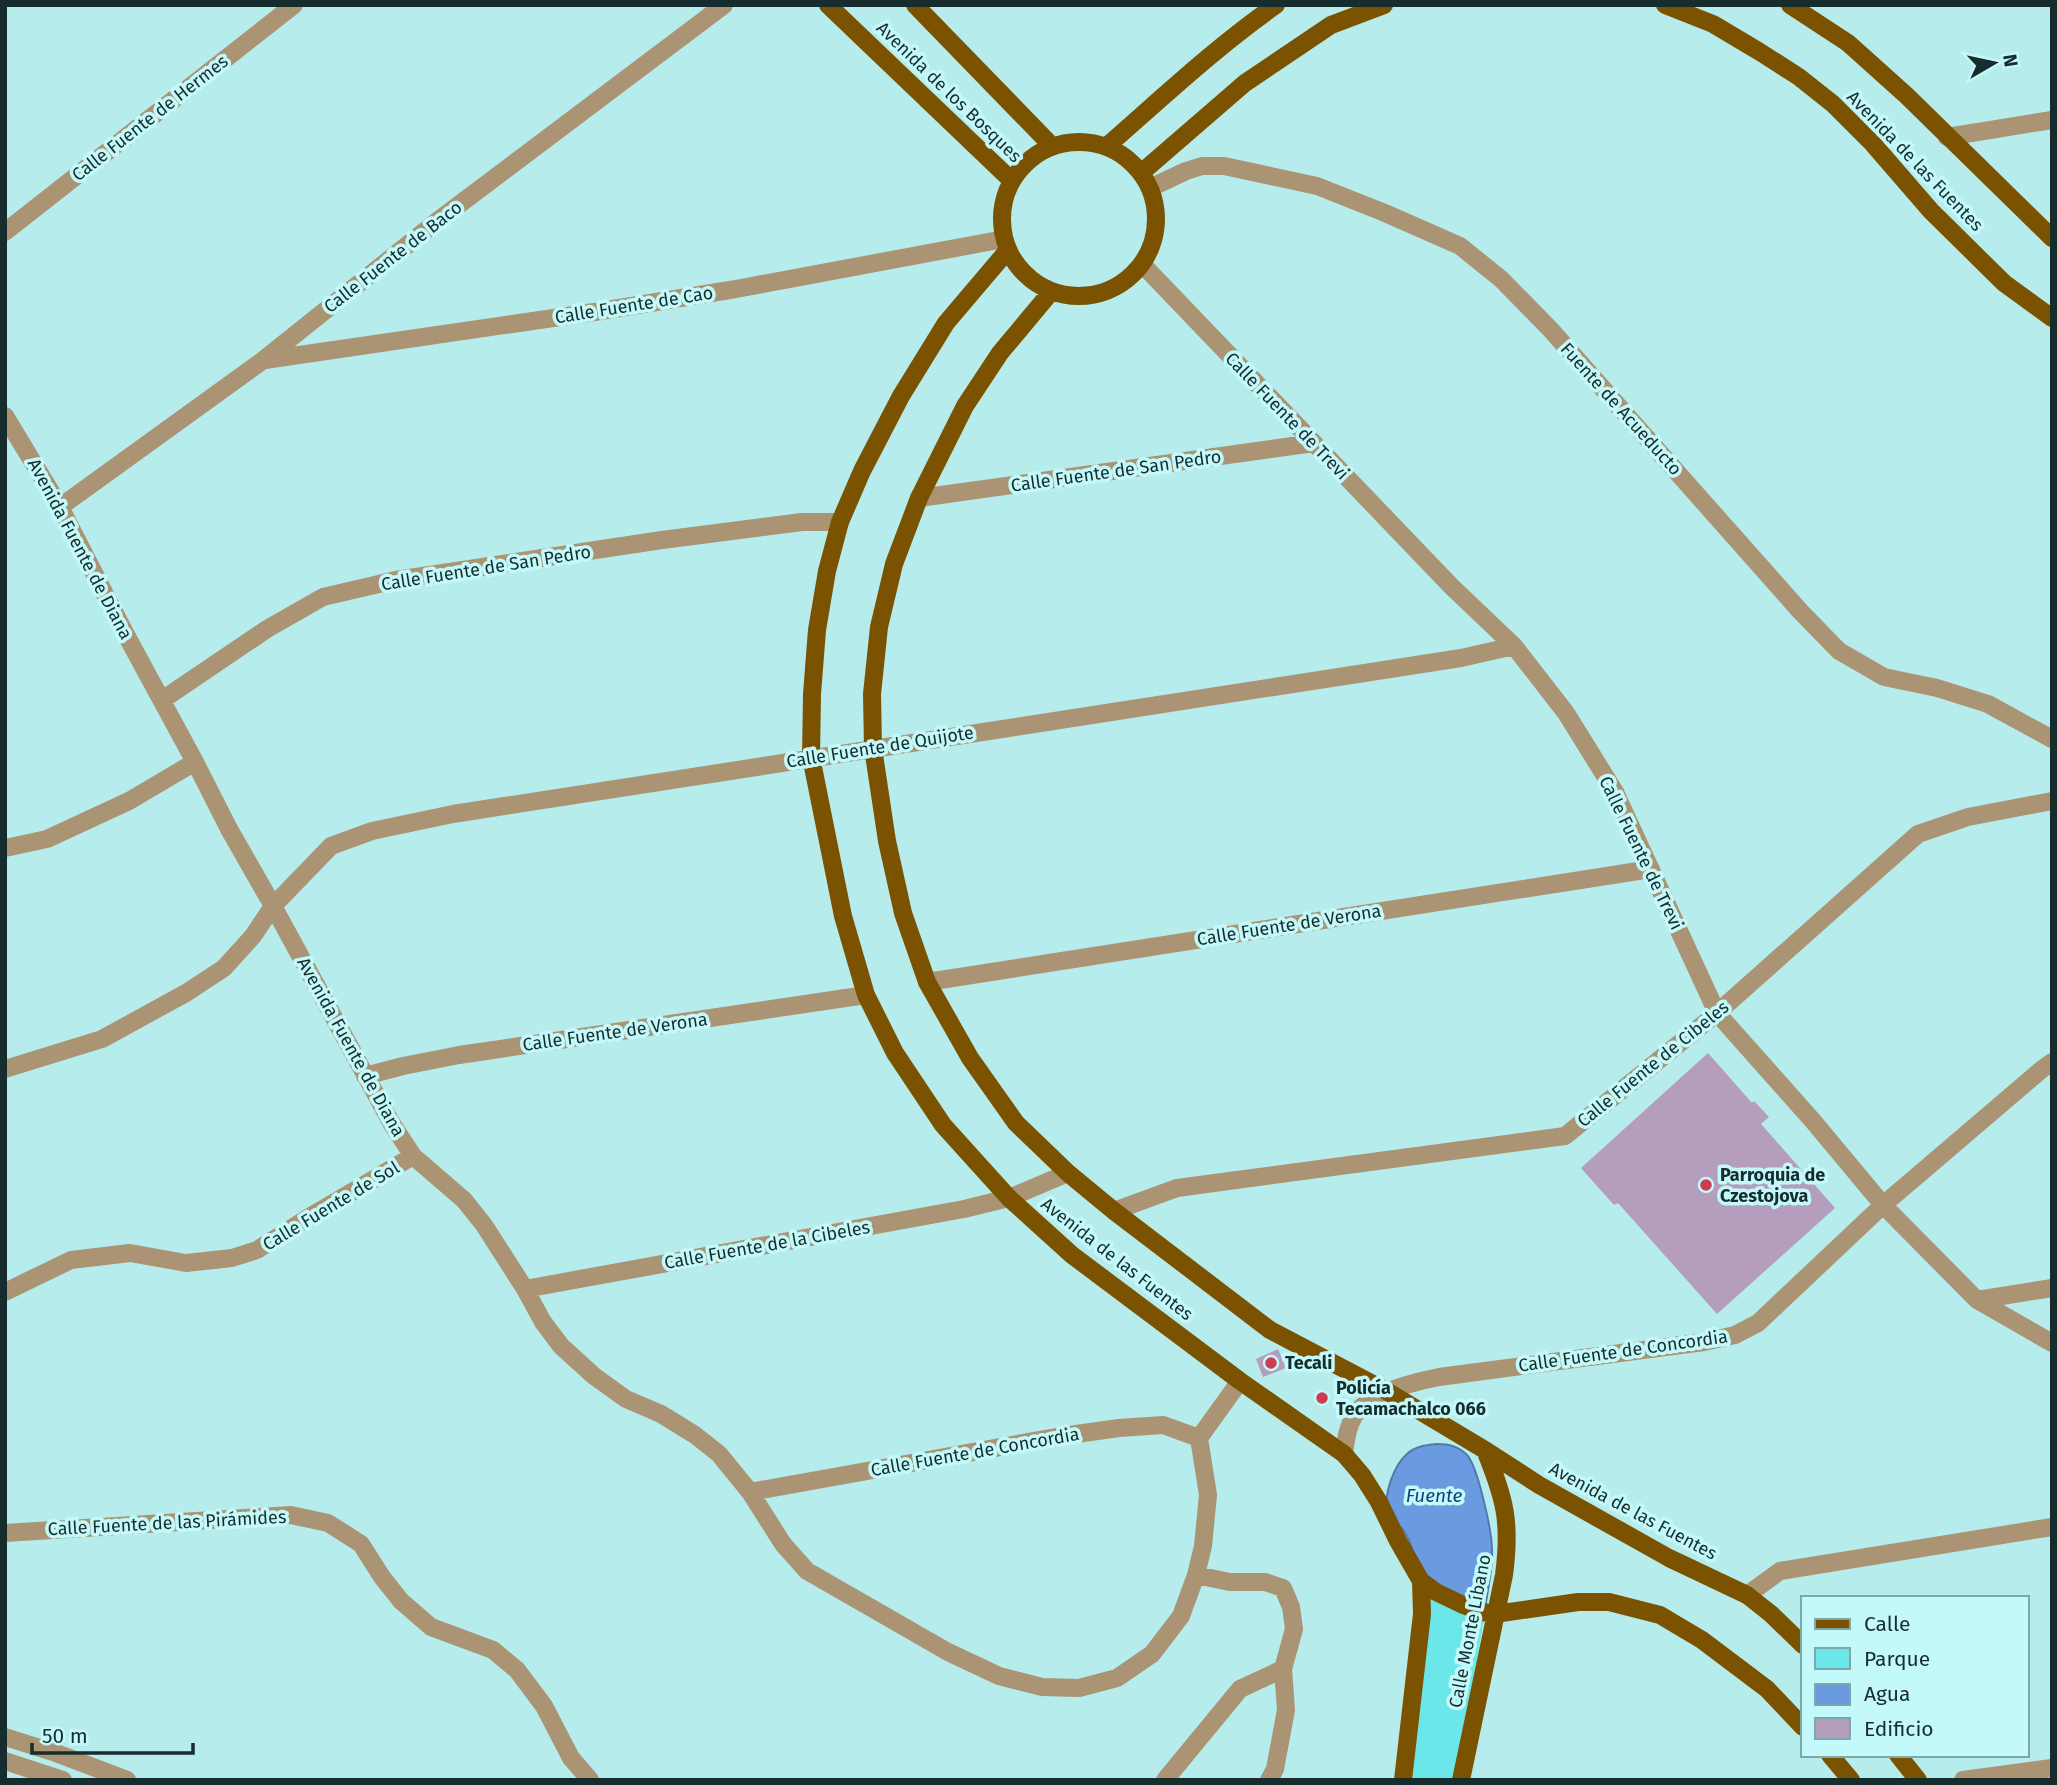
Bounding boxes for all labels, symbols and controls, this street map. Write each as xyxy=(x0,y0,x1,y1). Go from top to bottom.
street label: Avenida de los Bosques xyxy=(872,17,1026,167)
north arrow xyxy=(1959,28,2029,98)
street label: Calle Fuente de Hermes xyxy=(67,50,233,186)
text: N xyxy=(1998,52,2023,68)
street label: Avenida de las Fuentes xyxy=(1842,86,1988,236)
street label: Calle Fuente de Baco xyxy=(320,196,466,318)
street label: Calle Fuente de Cao xyxy=(553,282,715,328)
street label: Fuente de Acueducto xyxy=(1556,338,1686,480)
street label: Calle Fuente de Trevi xyxy=(1221,348,1353,484)
street label: Calle Fuente de San Pedro xyxy=(1009,445,1223,497)
street label: Avenida Fuente de Diana xyxy=(23,455,137,643)
street label: Calle Fuente de San Pedro xyxy=(380,541,592,595)
street label: Calle Fuente de Quijote xyxy=(785,721,975,773)
street label: Calle Fuente de Trevi xyxy=(1594,772,1688,934)
street label: Calle Fuente de Verona xyxy=(1195,900,1383,950)
street label: Avenida Fuente de Diana xyxy=(292,953,410,1141)
street label: Calle Fuente de Cibeles xyxy=(1573,996,1733,1132)
street label: Calle Fuente de Verona xyxy=(521,1008,709,1056)
street label: Calle Fuente de Sol xyxy=(259,1157,403,1255)
place label: Parroquia de Czestojova xyxy=(1720,1164,1825,1207)
marker: Parroquia de Czestojova xyxy=(1698,1177,1714,1193)
street label: Avenida de las Fuentes xyxy=(1037,1193,1197,1325)
street label: Calle Fuente de la Cibeles xyxy=(662,1216,872,1274)
street label: Calle Fuente de Concordia xyxy=(1517,1325,1729,1377)
place label: Tecali xyxy=(1285,1352,1332,1374)
marker: Tecali xyxy=(1263,1355,1279,1371)
place label: Policía Tecamachalco 066 xyxy=(1336,1377,1486,1420)
marker: Policía Tecamachalco 066 xyxy=(1314,1390,1330,1406)
street label: Calle Fuente de Concordia xyxy=(869,1423,1081,1481)
street label: Avenida de las Fuentes xyxy=(1545,1457,1721,1565)
water label: Fuente xyxy=(1406,1484,1462,1507)
street label: Calle Fuente de las Pirámides xyxy=(47,1506,287,1540)
street label: Calle Monte Líbano xyxy=(1444,1552,1496,1710)
legend xyxy=(1801,1596,2029,1757)
text: Calle xyxy=(1864,1611,1910,1637)
text: Parque xyxy=(1864,1646,1930,1672)
text: Agua xyxy=(1864,1681,1910,1707)
scale bar xyxy=(32,1712,192,1756)
text: Edificio xyxy=(1864,1716,1934,1742)
text: 50 m xyxy=(42,1723,88,1749)

